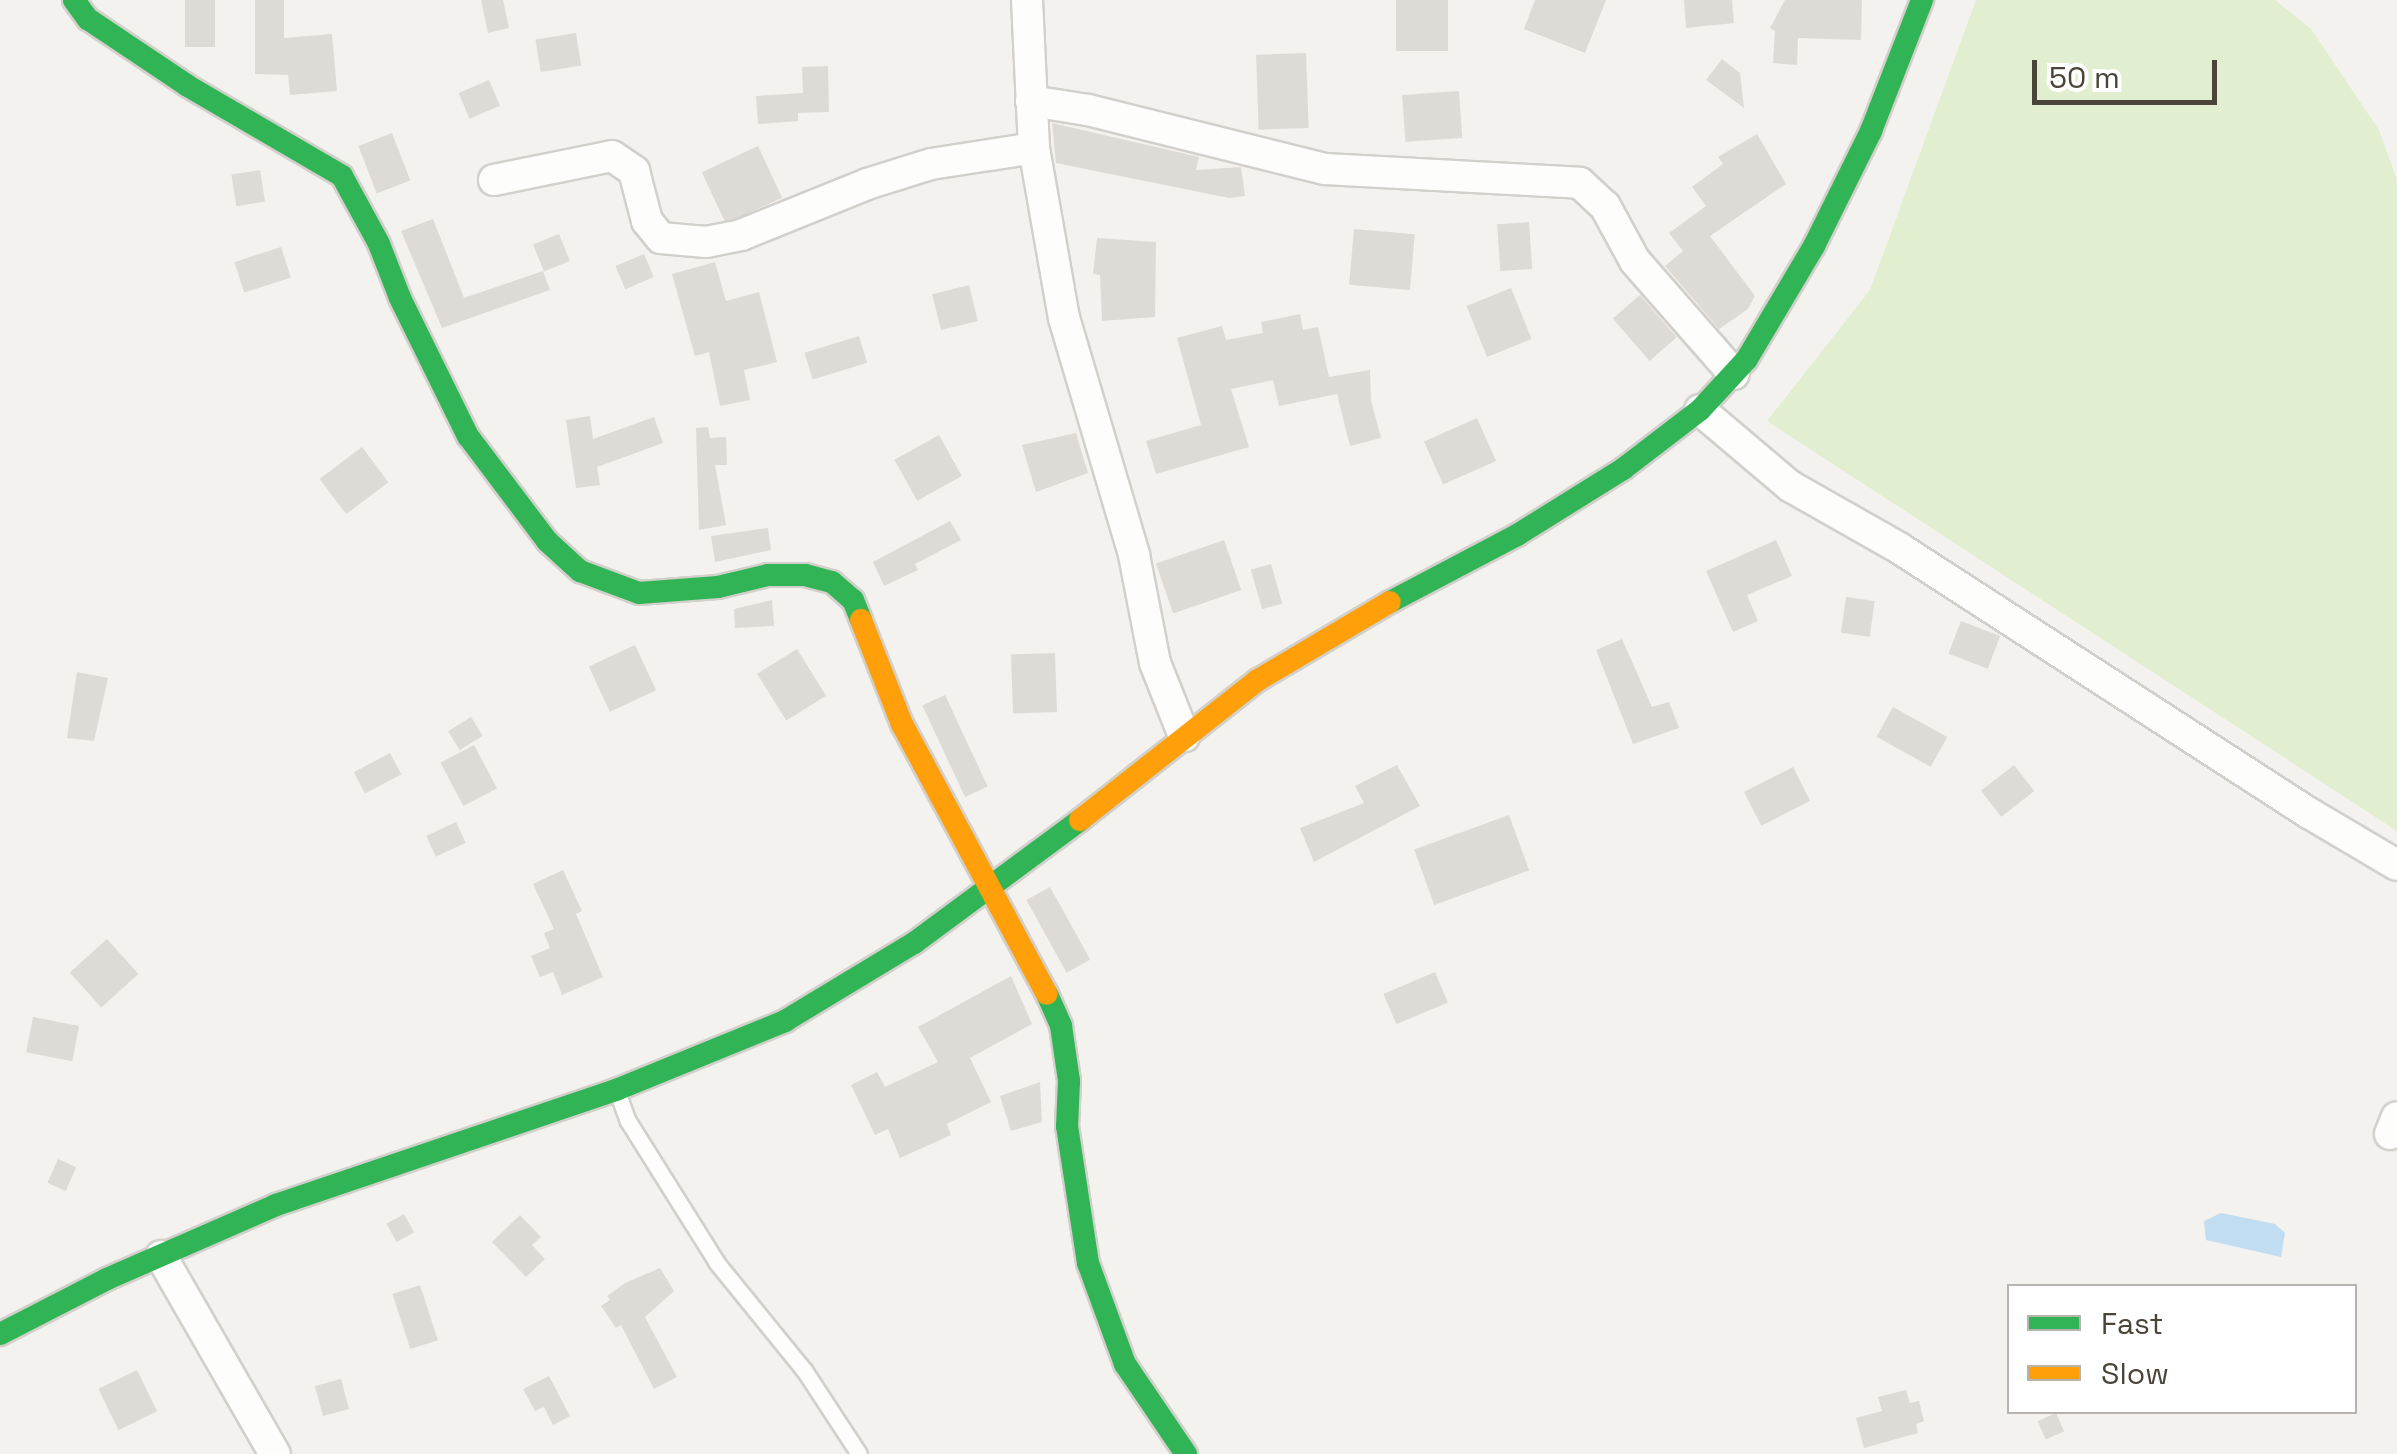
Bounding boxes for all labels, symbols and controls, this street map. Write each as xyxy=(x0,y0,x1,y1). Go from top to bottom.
scale bar xyxy=(2037,40,2222,102)
text: 50 m xyxy=(2049,58,2120,97)
legend xyxy=(2007,1284,2357,1414)
text: Fast xyxy=(2101,1304,2163,1343)
text: Slow xyxy=(2101,1354,2169,1393)

